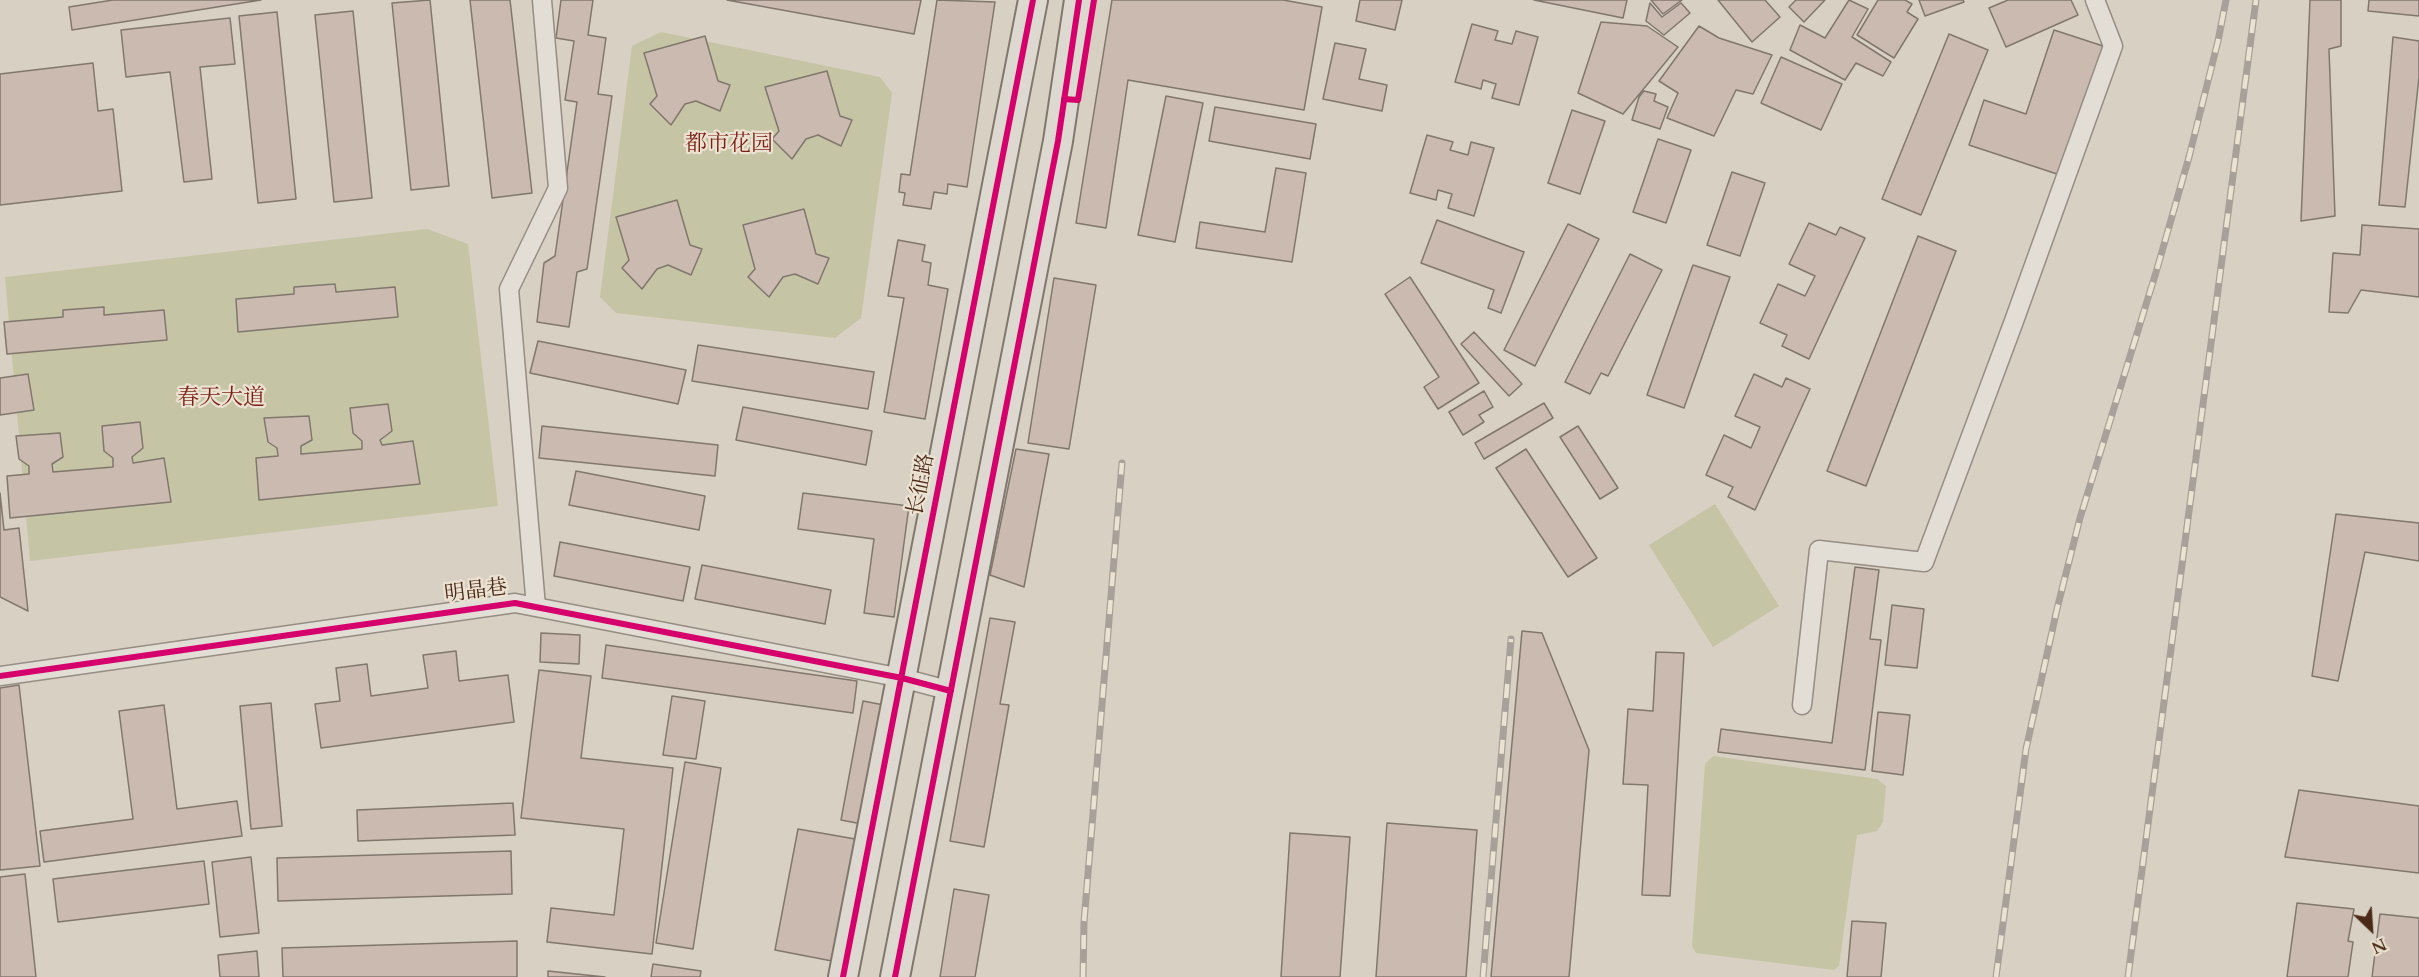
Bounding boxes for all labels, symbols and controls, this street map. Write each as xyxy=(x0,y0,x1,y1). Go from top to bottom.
district label: 都市花园 xyxy=(685,132,773,158)
district label: 春天大道 xyxy=(177,386,265,412)
street label: 长征路 xyxy=(904,452,940,518)
street label: 明晶巷 xyxy=(443,576,509,608)
north arrow xyxy=(2341,899,2401,959)
text: N xyxy=(2368,932,2390,958)

